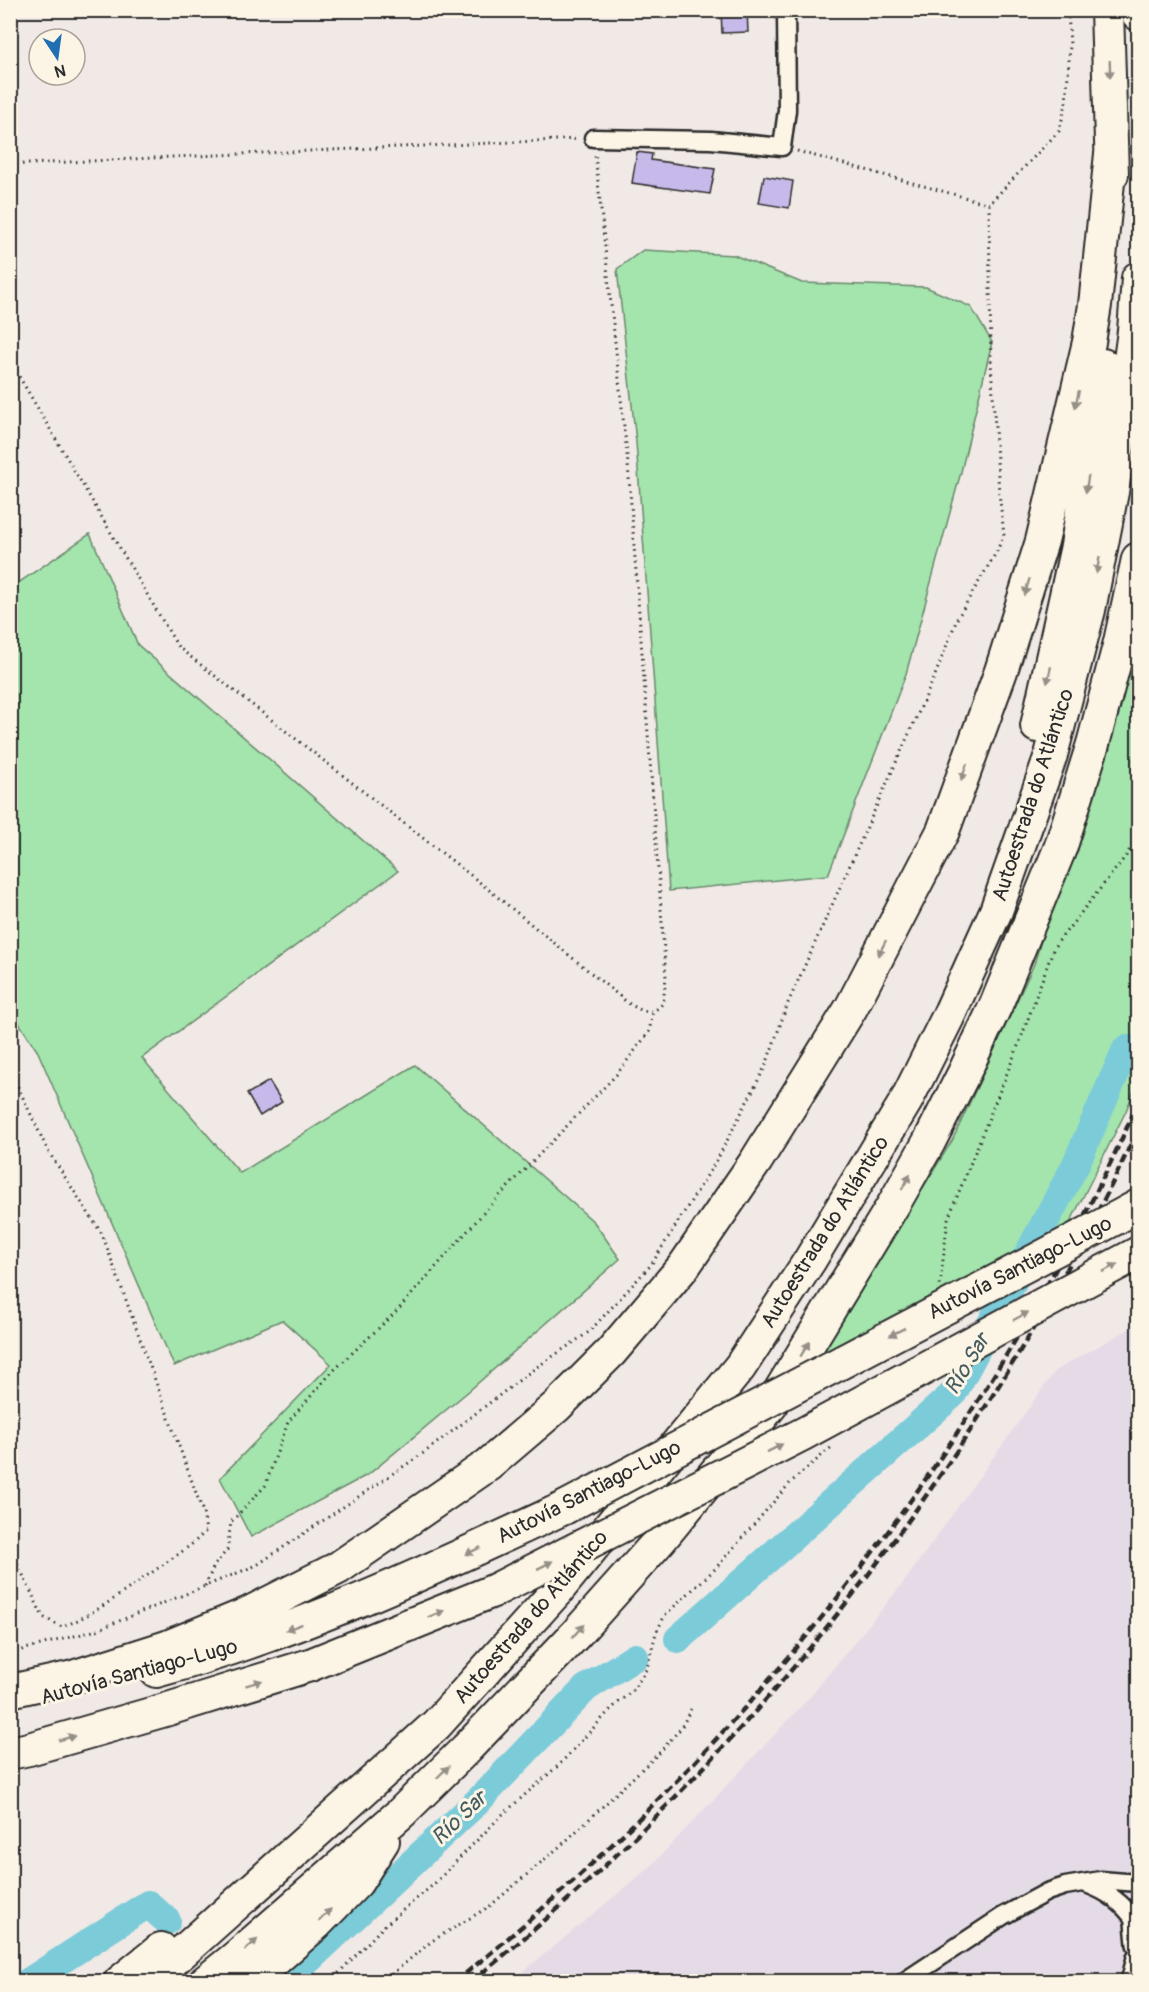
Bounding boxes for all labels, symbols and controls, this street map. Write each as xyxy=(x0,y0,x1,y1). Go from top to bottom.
north arrow xyxy=(27,27,87,87)
one-way arrow xyxy=(1105,59,1114,78)
text: N xyxy=(52,60,68,82)
one-way arrow xyxy=(1071,389,1081,408)
one-way arrow xyxy=(1082,474,1091,493)
one-way arrow xyxy=(1093,555,1102,574)
one-way arrow xyxy=(1022,578,1031,596)
one-way arrow xyxy=(1043,666,1053,684)
street label: Autoestrada do Atlántico xyxy=(986,685,1080,905)
one-way arrow xyxy=(959,763,969,781)
one-way arrow xyxy=(877,940,887,957)
street label: Autoestrada do Atlántico xyxy=(755,1131,895,1333)
one-way arrow xyxy=(901,1173,911,1190)
street label: Autovía Santiago-Lugo xyxy=(924,1210,1116,1326)
one-way arrow xyxy=(1102,1263,1119,1273)
one-way arrow xyxy=(1013,1311,1030,1321)
water label: Río Sar xyxy=(938,1326,998,1400)
one-way arrow xyxy=(888,1327,905,1336)
one-way arrow xyxy=(799,1341,810,1357)
street label: Autovía Santiago-Lugo xyxy=(493,1434,685,1550)
one-way arrow xyxy=(767,1443,784,1453)
street label: Autoestrada do Atlántico xyxy=(448,1525,614,1709)
one-way arrow xyxy=(464,1546,481,1555)
one-way arrow xyxy=(537,1560,554,1570)
one-way arrow xyxy=(428,1609,446,1619)
one-way arrow xyxy=(284,1623,302,1633)
one-way arrow xyxy=(571,1624,585,1639)
street label: Autovía Santiago-Lugo xyxy=(38,1633,240,1711)
one-way arrow xyxy=(245,1677,263,1687)
one-way arrow xyxy=(58,1733,76,1742)
one-way arrow xyxy=(435,1765,450,1779)
water label: Río Sar xyxy=(425,1783,495,1851)
one-way arrow xyxy=(318,1907,332,1922)
one-way arrow xyxy=(243,1938,258,1952)

